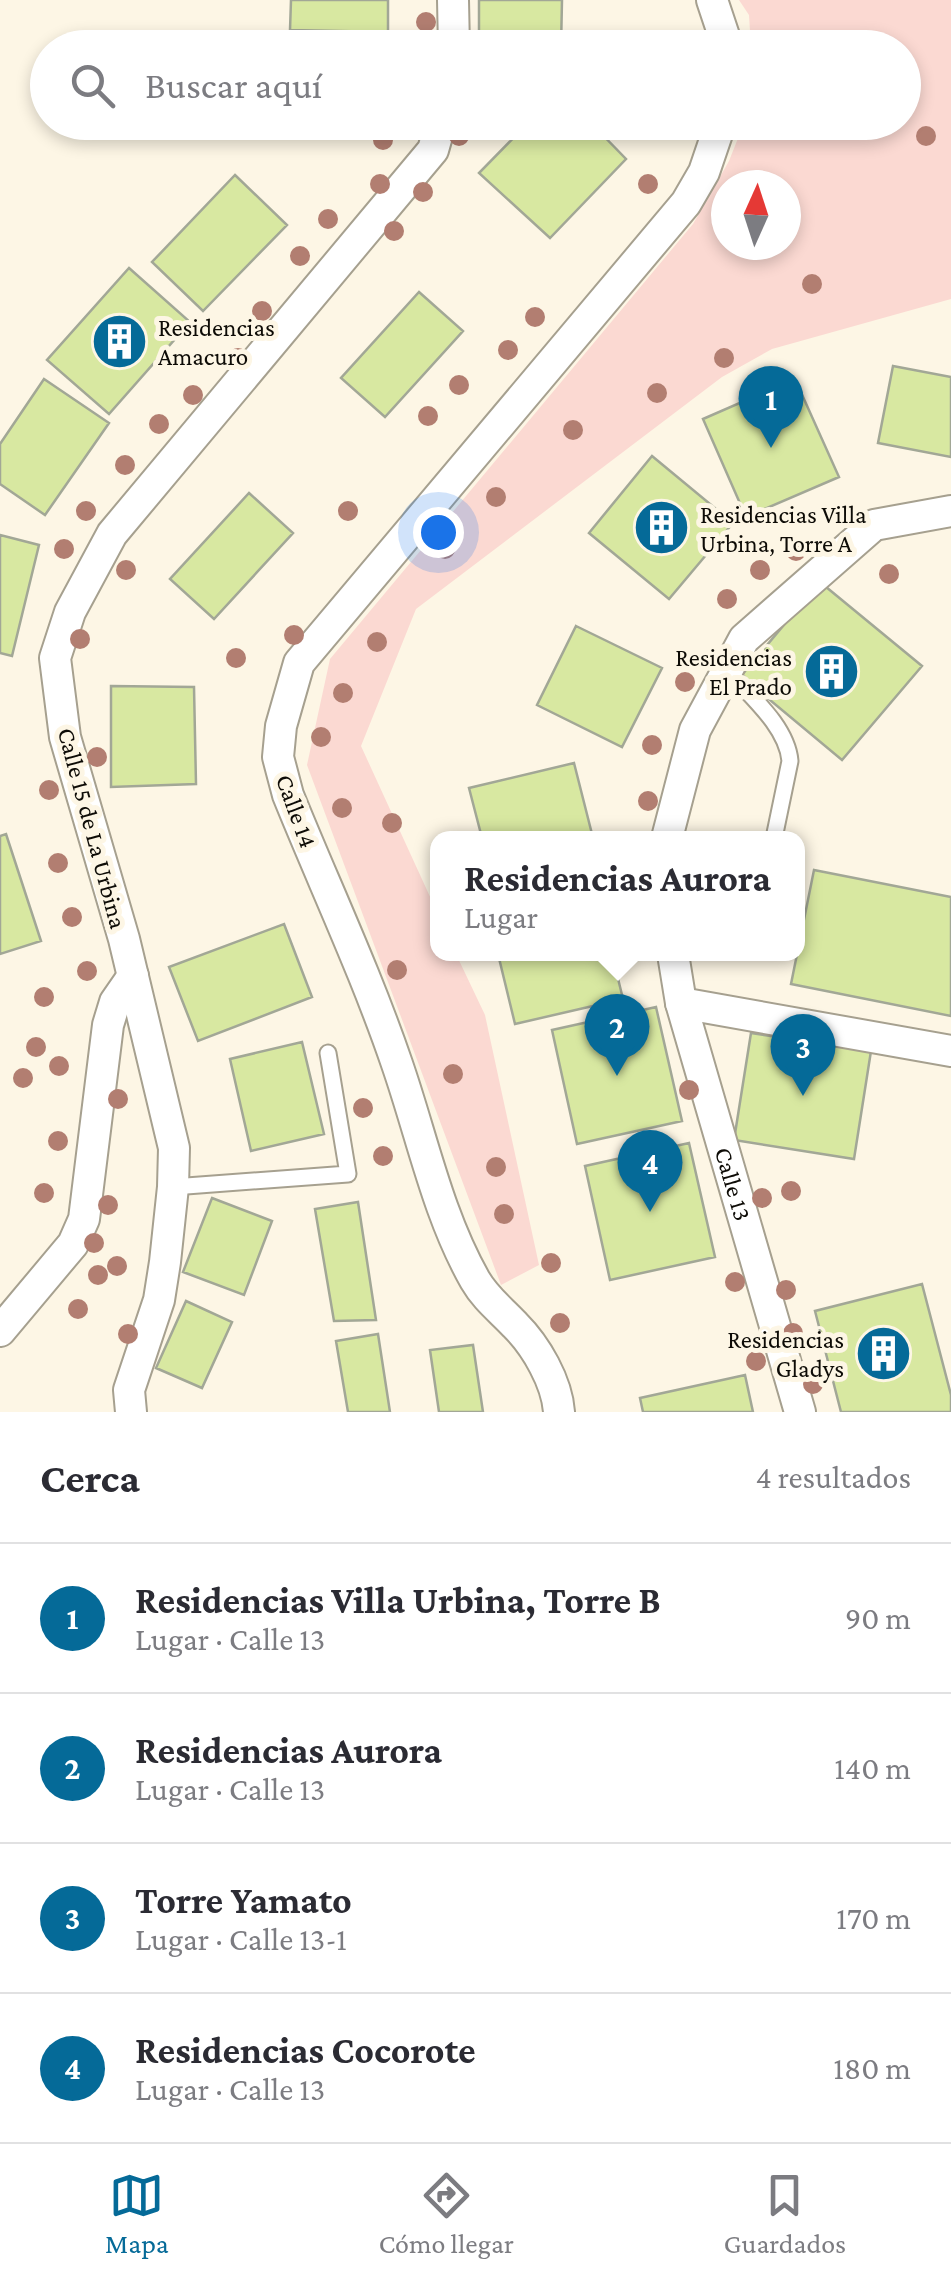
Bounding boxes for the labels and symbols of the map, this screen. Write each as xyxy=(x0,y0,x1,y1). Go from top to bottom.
north arrow xyxy=(711,170,801,260)
building icon: Residencias Amacuro xyxy=(89,311,149,371)
place label: Residencias Amacuro xyxy=(158,314,275,370)
pin: 1 xyxy=(738,366,804,448)
building icon: Residencias Villa Urbina, Torre A xyxy=(631,498,691,558)
place label: Residencias Villa Urbina, Torre A xyxy=(700,501,867,557)
your location xyxy=(413,507,464,558)
building icon: Residencias El Prado xyxy=(801,641,861,701)
place label: Residencias El Prado xyxy=(675,644,792,700)
street label: Calle 15 de La Urbina xyxy=(53,725,132,932)
street label: Calle 14 xyxy=(271,771,322,852)
pin: 2 xyxy=(584,994,650,1076)
pin: 3 xyxy=(770,1014,836,1096)
pin: 4 xyxy=(618,1130,682,1212)
street label: Calle 13 xyxy=(710,1144,757,1224)
building icon: Residencias Gladys xyxy=(853,1323,913,1383)
place label: Residencias Gladys xyxy=(727,1326,844,1383)

